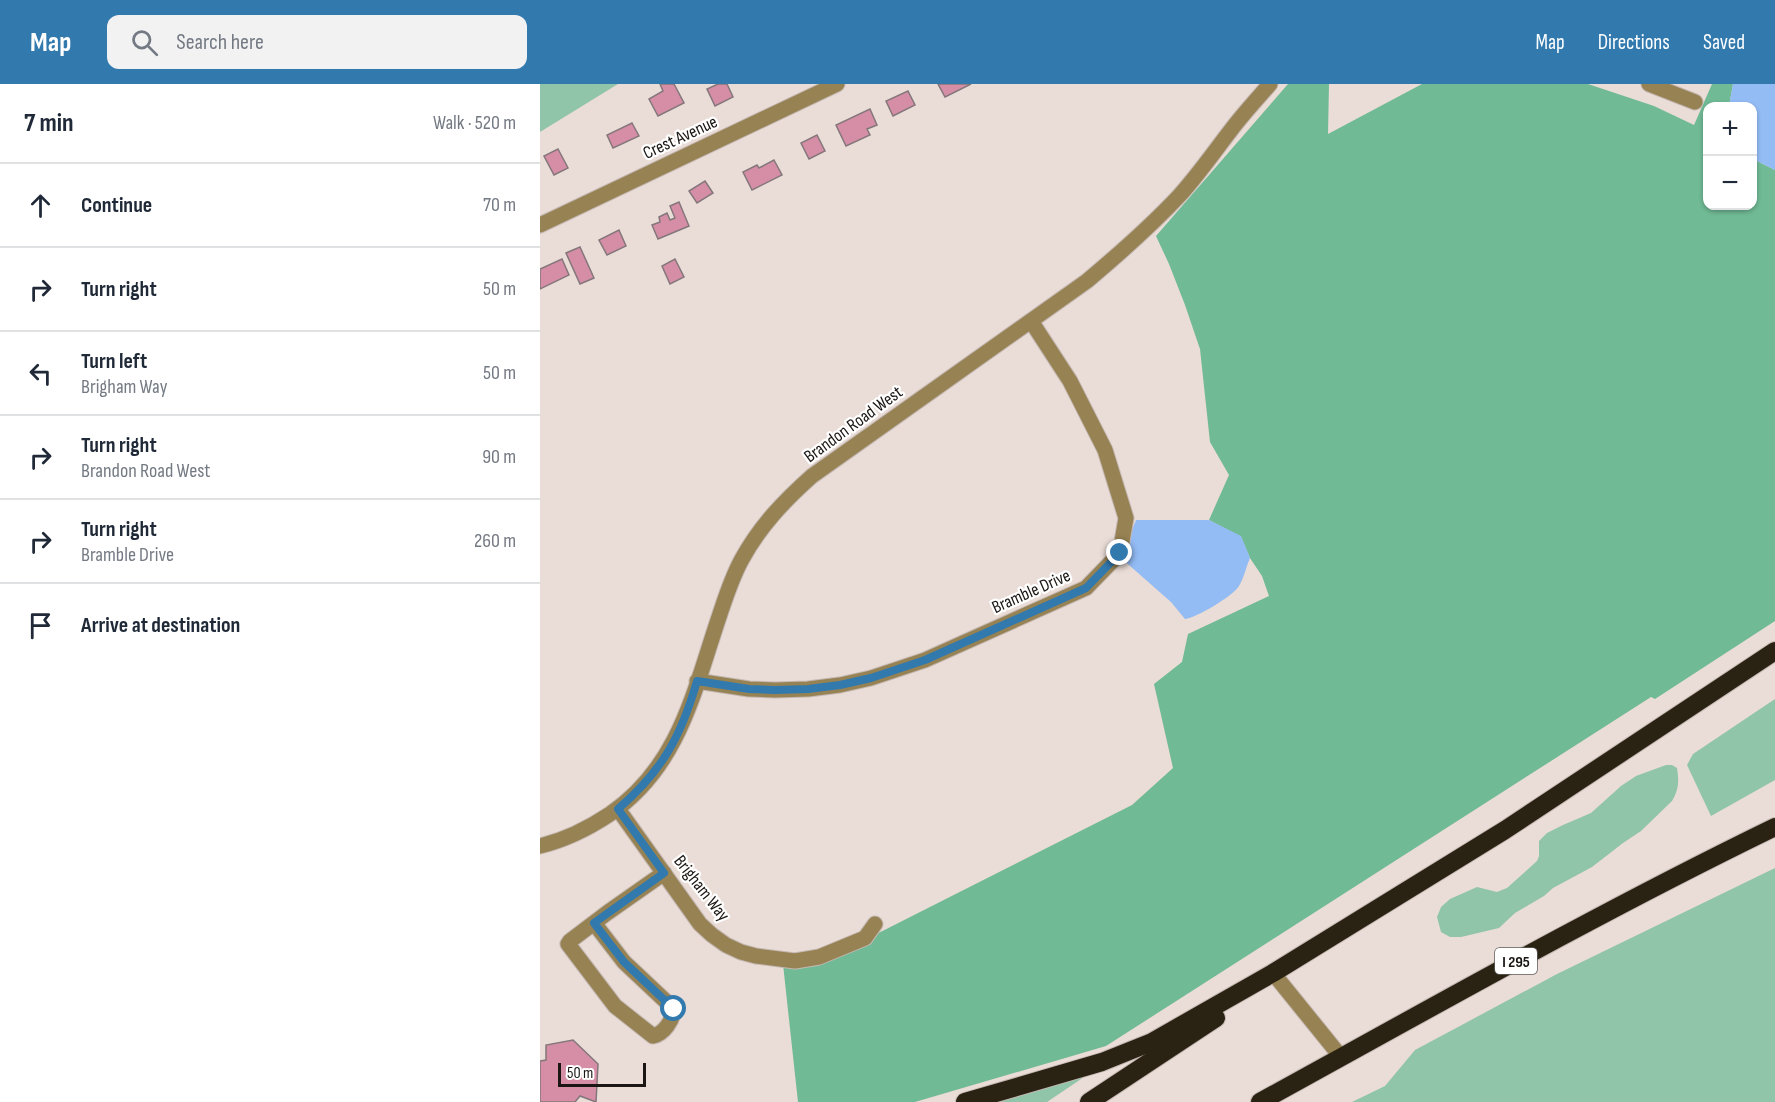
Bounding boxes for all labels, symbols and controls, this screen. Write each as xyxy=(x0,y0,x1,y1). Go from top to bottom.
search box xyxy=(107,15,527,69)
text: Map xyxy=(30,26,71,59)
icon: search xyxy=(128,26,161,59)
text: Search here xyxy=(176,29,264,56)
text: Map xyxy=(1535,30,1565,55)
text: Directions xyxy=(1598,30,1670,55)
text: Saved xyxy=(1703,30,1745,55)
map controls xyxy=(1703,102,1757,210)
button: + xyxy=(1703,102,1757,156)
text: 7 min xyxy=(24,108,73,139)
text: Walk · 520 m xyxy=(433,111,516,135)
street label: Crest Avenue xyxy=(640,111,721,164)
button: − xyxy=(1703,156,1757,210)
icon: ahead xyxy=(24,189,57,222)
text: Continue xyxy=(81,192,152,219)
text: 70 m xyxy=(483,193,516,217)
icon: right xyxy=(24,273,57,306)
text: Turn right xyxy=(81,276,157,303)
text: 50 m xyxy=(483,277,516,301)
text: Turn left xyxy=(81,348,147,375)
icon: left xyxy=(24,357,57,390)
text: 50 m xyxy=(483,361,516,385)
text: Brigham Way xyxy=(81,375,167,399)
street label: Brandon Road West xyxy=(800,381,907,467)
text: Turn right xyxy=(81,432,157,459)
icon: right xyxy=(24,441,57,474)
text: 90 m xyxy=(482,445,516,469)
text: Brandon Road West xyxy=(81,459,210,483)
text: Turn right xyxy=(81,516,157,543)
icon: right xyxy=(24,525,57,558)
text: 260 m xyxy=(474,529,516,553)
route end xyxy=(1106,539,1132,565)
text: Bramble Drive xyxy=(81,543,174,567)
street label: Bramble Drive xyxy=(989,565,1074,618)
icon: arrive xyxy=(24,609,57,642)
text: Arrive at destination xyxy=(81,612,240,639)
street label: Brigham Way xyxy=(669,851,734,925)
road number: I 295 xyxy=(1495,948,1537,974)
route start xyxy=(660,995,686,1021)
scale bar xyxy=(558,1060,646,1088)
text: 50 m xyxy=(567,1064,593,1083)

